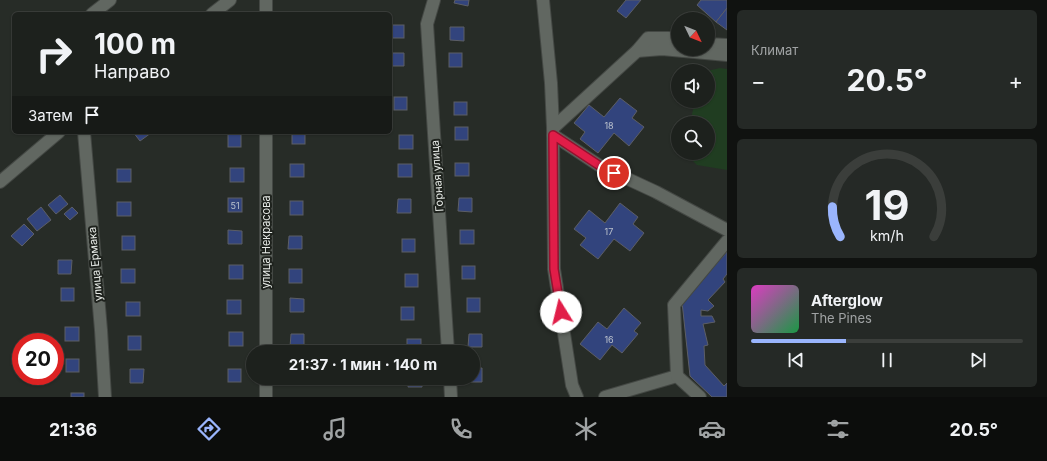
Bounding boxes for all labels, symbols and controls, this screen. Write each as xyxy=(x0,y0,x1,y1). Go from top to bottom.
north arrow xyxy=(671,12,715,56)
map controls xyxy=(671,12,715,160)
text: 100 m xyxy=(94,27,176,61)
icon: right xyxy=(28,28,80,80)
text: Климат xyxy=(751,42,798,58)
text: Направо xyxy=(94,61,170,82)
text: 20.5° xyxy=(847,62,927,98)
button: sound xyxy=(671,64,715,108)
text: − xyxy=(751,68,766,94)
text: + xyxy=(1008,68,1023,94)
icon: arrive xyxy=(81,104,103,126)
text: Затем xyxy=(28,106,73,125)
button: search xyxy=(671,116,715,160)
house number: 18 xyxy=(604,120,614,131)
street label: Горная улица xyxy=(428,140,446,212)
pin xyxy=(597,156,631,190)
icon: arrive xyxy=(603,162,625,184)
text: 19 xyxy=(865,179,909,229)
street label: улица Некрасова xyxy=(259,195,273,289)
house number: 51 xyxy=(230,200,240,211)
street label: улица Ермака xyxy=(85,226,105,302)
house number: 17 xyxy=(605,226,613,237)
text: km/h xyxy=(870,226,904,243)
position arrow xyxy=(540,291,582,333)
text: Afterglow xyxy=(811,291,883,310)
text: The Pines xyxy=(811,310,872,326)
speed limit sign: 20 xyxy=(12,333,64,385)
house number: 16 xyxy=(604,334,614,345)
icon: previous xyxy=(785,349,807,371)
icon: pause xyxy=(876,349,898,371)
icon: next xyxy=(967,349,989,371)
text: 21:37 · 1 мин · 140 m xyxy=(289,355,437,374)
icon: directions xyxy=(195,415,223,443)
icon: music xyxy=(321,415,349,443)
icon: phone xyxy=(447,415,475,443)
icon: climate xyxy=(572,415,600,443)
icon: car xyxy=(698,415,726,443)
icon: filters xyxy=(824,415,852,443)
text: 21:36 xyxy=(49,419,97,440)
text: 20.5° xyxy=(950,419,998,440)

